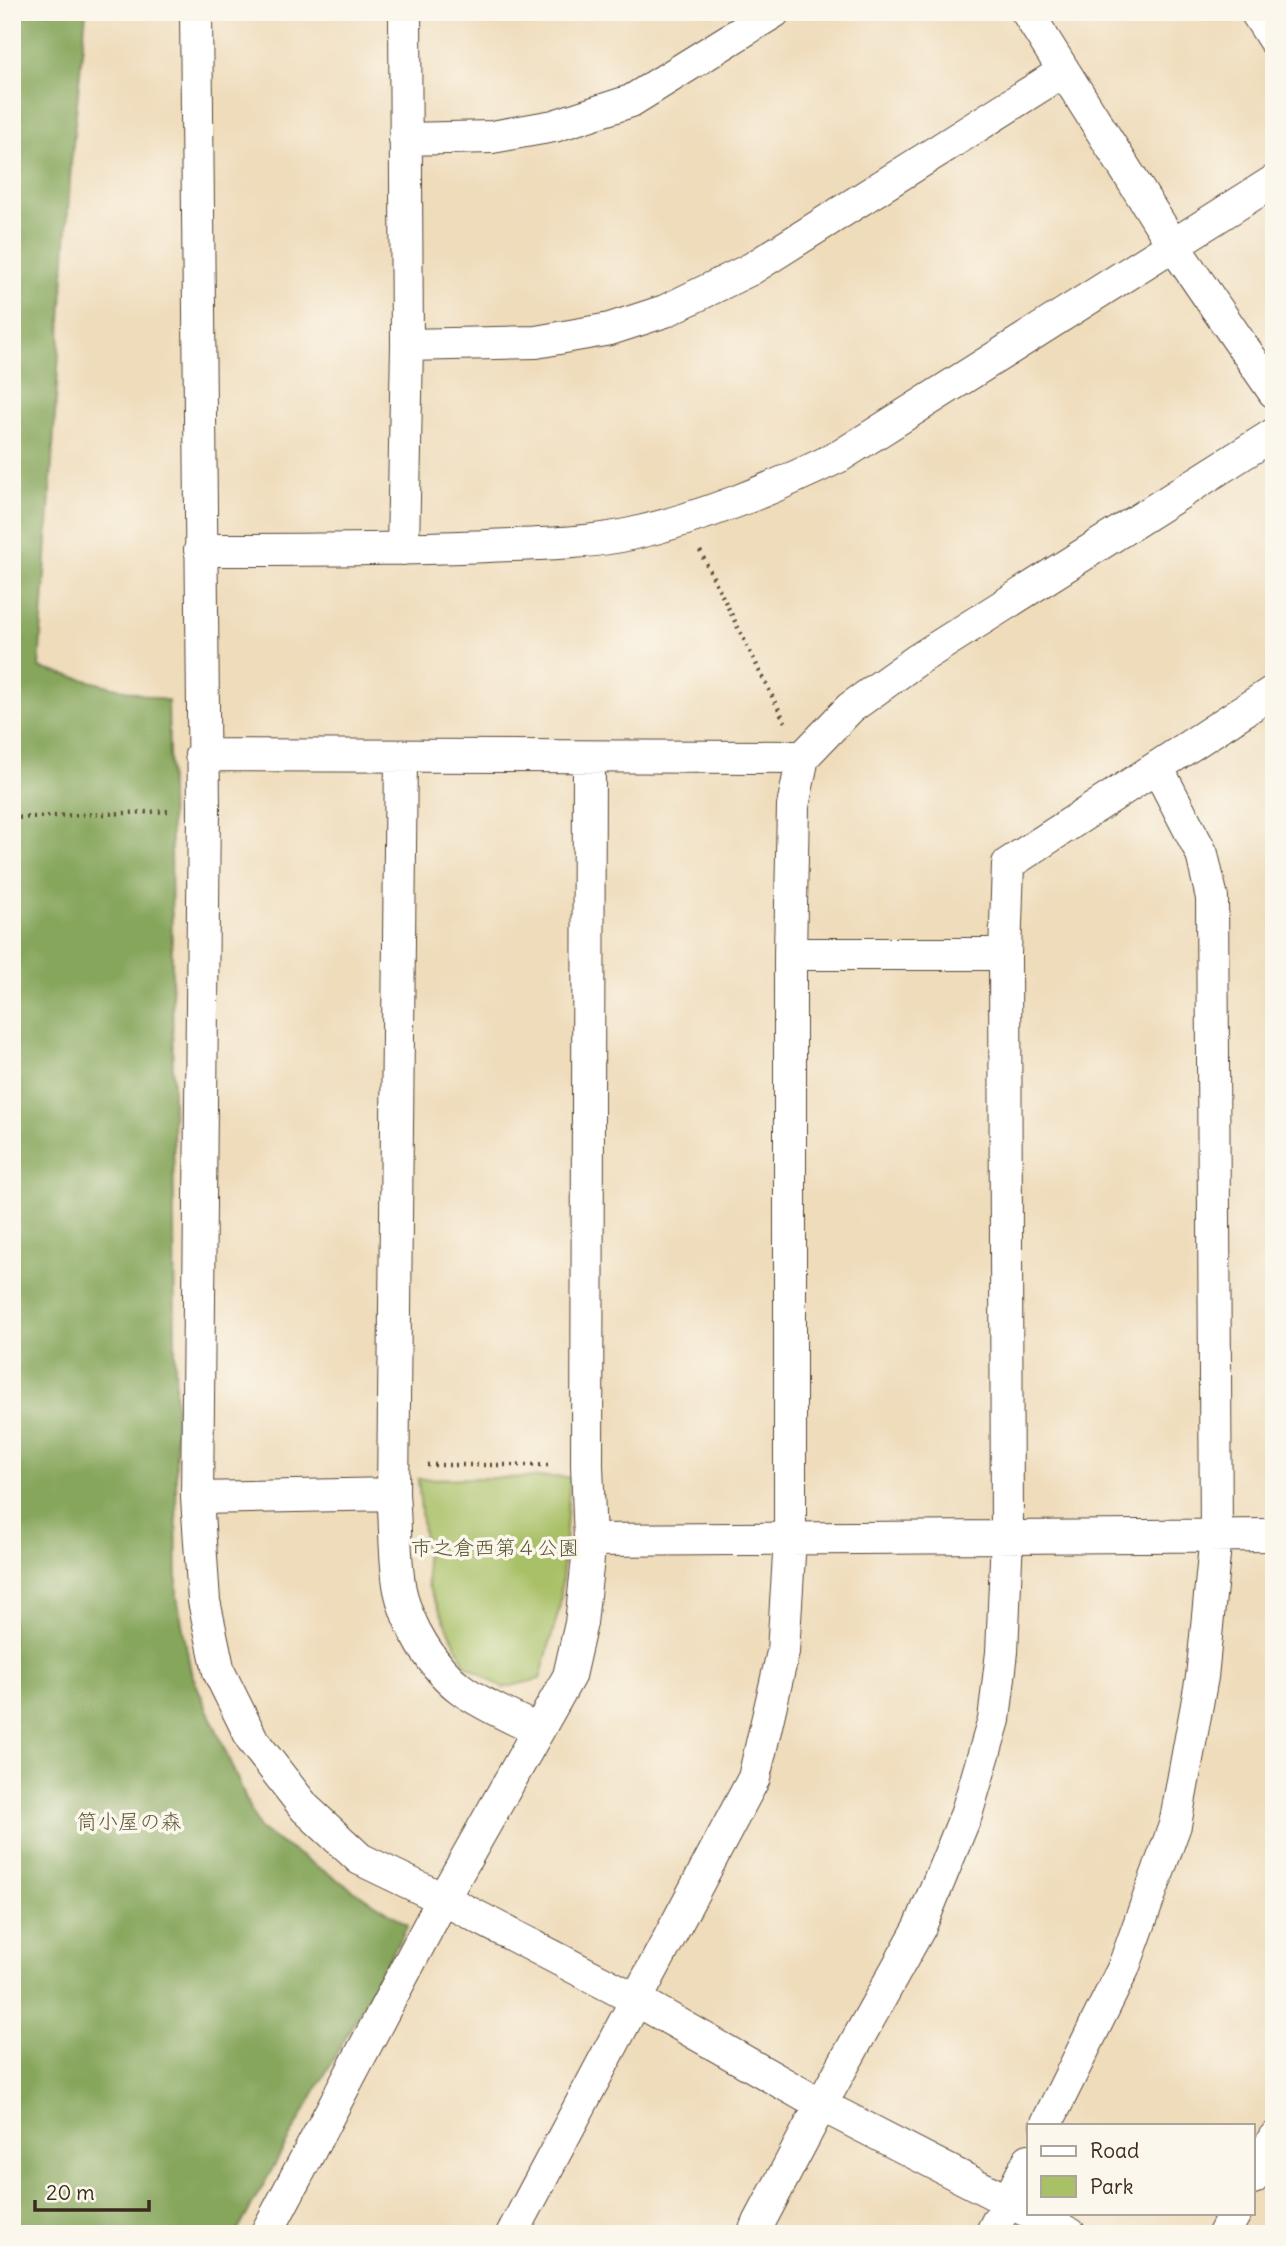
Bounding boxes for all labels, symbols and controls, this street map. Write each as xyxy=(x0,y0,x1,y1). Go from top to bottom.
park label: 市之倉西第４公園 xyxy=(411,1534,579,1561)
park label: 筒小屋の森 xyxy=(77,1808,182,1835)
legend xyxy=(1027,2124,1254,2214)
text: Road xyxy=(1090,2137,1139,2164)
scale bar xyxy=(35,2169,149,2213)
text: Park xyxy=(1090,2173,1133,2200)
text: 20 m xyxy=(46,2179,95,2206)

